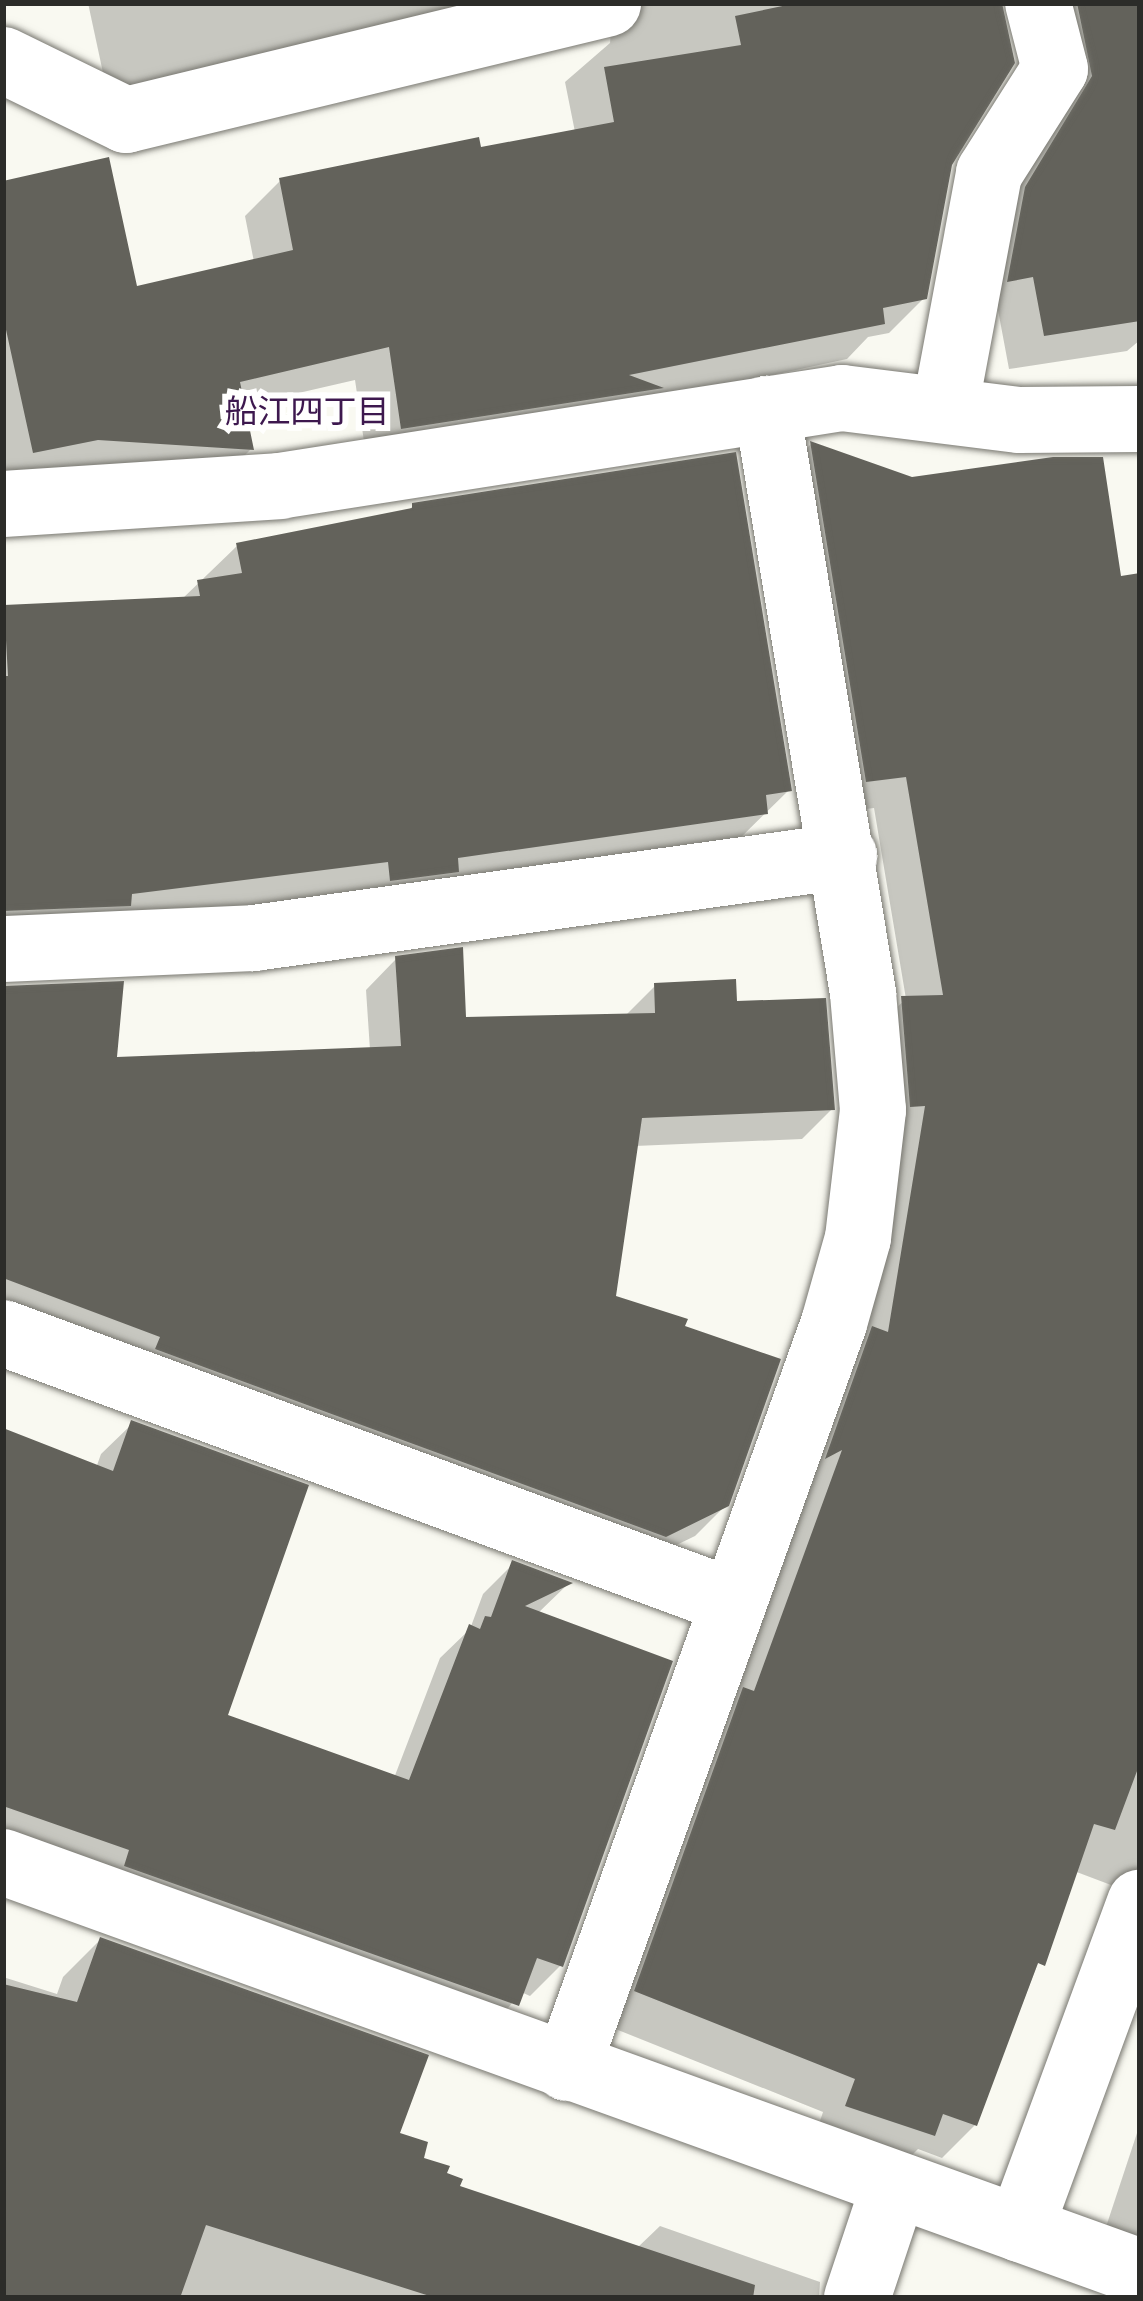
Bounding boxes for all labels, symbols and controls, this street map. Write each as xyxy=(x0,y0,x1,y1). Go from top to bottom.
district label: 船江四丁目 xyxy=(225,391,389,431)

